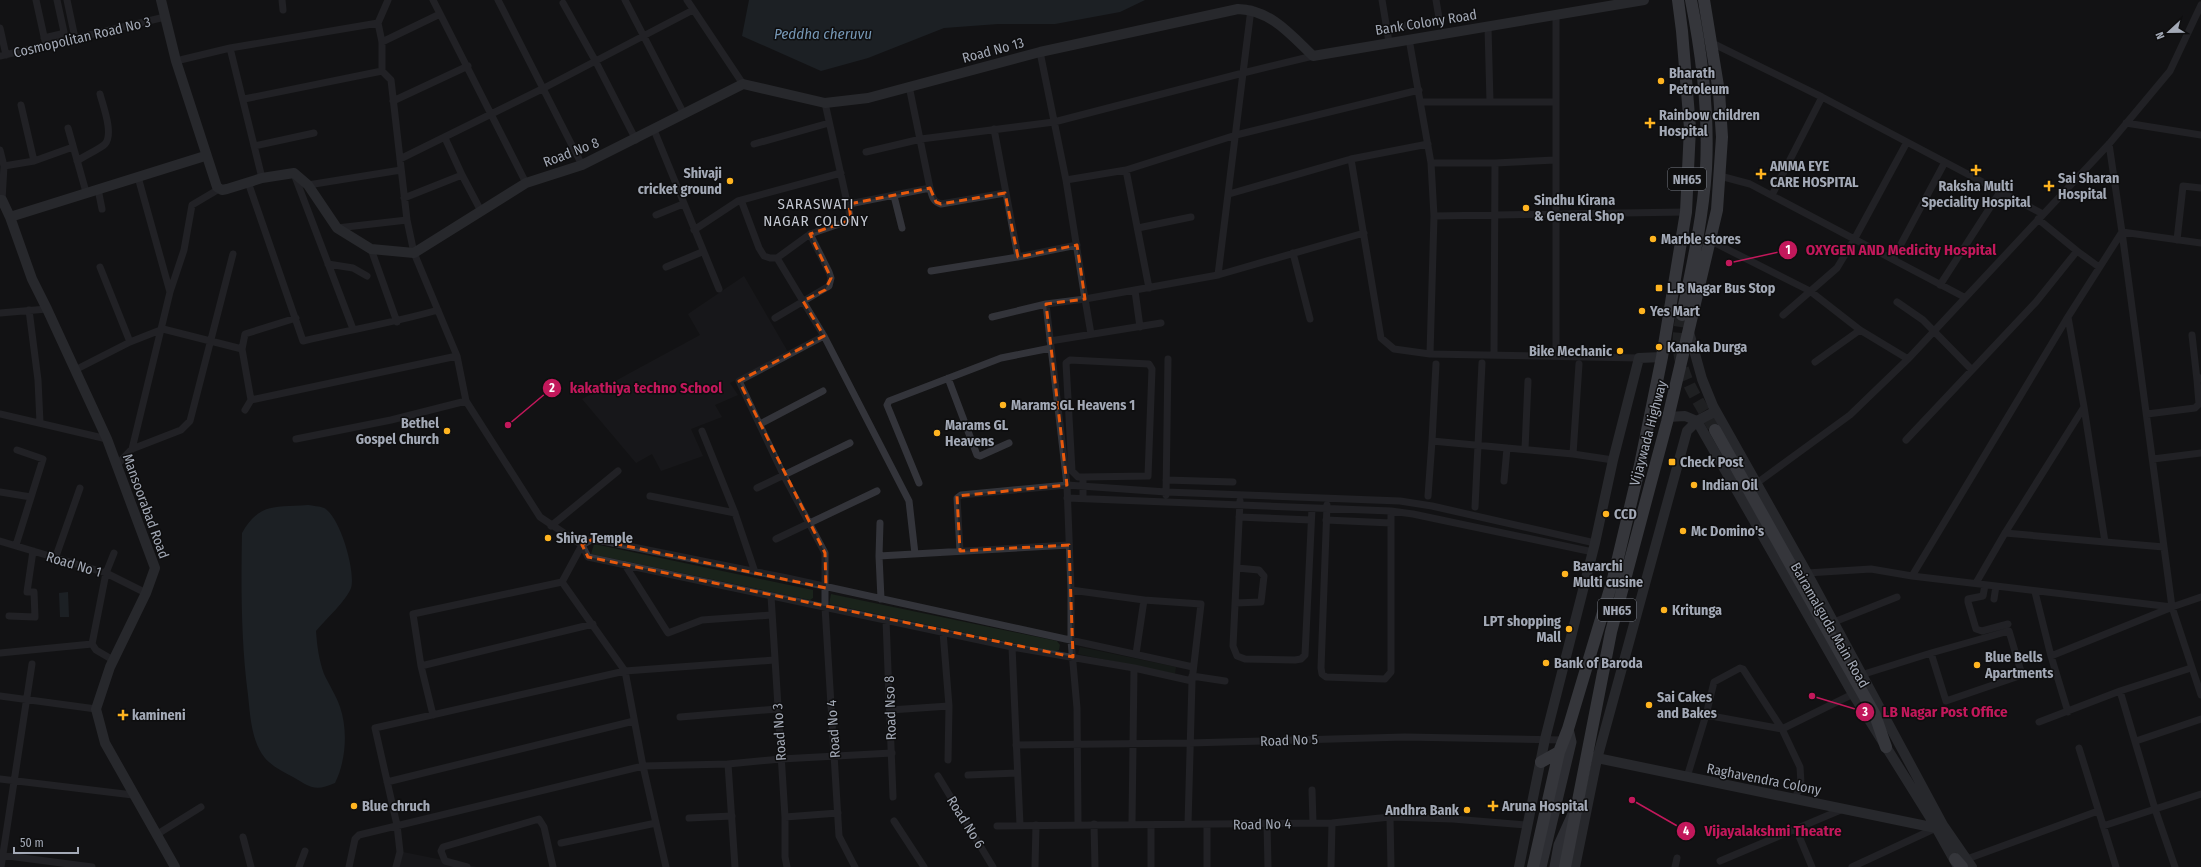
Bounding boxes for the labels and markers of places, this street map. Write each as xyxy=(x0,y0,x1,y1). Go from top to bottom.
place label: Bharath Petroleum xyxy=(1669,65,1730,98)
marker: Bharath Petroleum xyxy=(1656,76,1666,86)
place label: Rainbow children Hospital xyxy=(1659,107,1760,140)
marker: Rainbow children Hospital xyxy=(1644,117,1656,129)
place label: AMMA EYE CARE HOSPITAL xyxy=(1769,158,1859,191)
marker: Raksha Multi Speciality Hospital xyxy=(1970,164,1982,176)
place label: Shivaji cricket ground xyxy=(638,165,722,198)
marker: AMMA EYE CARE HOSPITAL xyxy=(1755,168,1767,180)
place label: Sai Sharan Hospital xyxy=(2058,170,2119,203)
marker: Shivaji cricket ground xyxy=(725,176,735,186)
place label: Raksha Multi Speciality Hospital xyxy=(1921,178,2031,211)
marker: Sai Sharan Hospital xyxy=(2043,180,2055,192)
place label: Sindhu Kirana & General Shop xyxy=(1534,192,1625,225)
marker: Sindhu Kirana & General Shop xyxy=(1521,203,1531,213)
place label: Marble stores xyxy=(1661,231,1741,248)
marker: Marble stores xyxy=(1648,234,1658,244)
callout: OXYGEN AND Medicity Hospital xyxy=(1778,236,2004,263)
place label: L.B Nagar Bus Stop xyxy=(1667,280,1776,297)
marker: L.B Nagar Bus Stop xyxy=(1654,283,1664,293)
place label: Yes Mart xyxy=(1649,303,1701,320)
marker: Yes Mart xyxy=(1637,306,1647,316)
place label: Kanaka Durga xyxy=(1667,339,1747,356)
marker: Kanaka Durga xyxy=(1654,342,1664,352)
place label: Bike Mechanic xyxy=(1529,343,1613,360)
marker: Bike Mechanic xyxy=(1615,346,1625,356)
callout: kakathiya techno School xyxy=(542,374,731,401)
place label: Marams GL Heavens 1 xyxy=(1011,397,1135,414)
marker: Marams GL Heavens 1 xyxy=(998,400,1008,410)
place label: Bethel Gospel Church xyxy=(356,415,439,448)
place label: Marams GL Heavens xyxy=(945,417,1009,450)
marker: Bethel Gospel Church xyxy=(442,426,452,436)
marker: Marams GL Heavens xyxy=(932,428,942,438)
place label: Check Post xyxy=(1680,454,1745,471)
marker: Check Post xyxy=(1667,457,1677,467)
place label: Indian Oil xyxy=(1702,477,1758,494)
marker: Indian Oil xyxy=(1689,480,1699,490)
place label: CCD xyxy=(1614,506,1637,523)
marker: CCD xyxy=(1601,509,1611,519)
place label: Mc Domino's xyxy=(1691,523,1764,540)
marker: Mc Domino's xyxy=(1678,526,1688,536)
place label: Shiva Temple xyxy=(556,530,633,547)
marker: Shiva Temple xyxy=(543,533,553,543)
place label: Bavarchi Multi cusine xyxy=(1573,558,1643,591)
marker: Bavarchi Multi cusine xyxy=(1560,569,1570,579)
place label: Kritunga xyxy=(1672,602,1722,619)
marker: Kritunga xyxy=(1659,605,1669,615)
place label: LPT shopping Mall xyxy=(1483,613,1561,646)
marker: LPT shopping Mall xyxy=(1564,624,1574,634)
place label: Blue Bells Apartments xyxy=(1984,649,2053,682)
place label: Bank of Baroda xyxy=(1554,655,1643,672)
marker: Bank of Baroda xyxy=(1541,658,1551,668)
marker: Blue Bells Apartments xyxy=(1972,660,1982,670)
place label: Sai Cakes and Bakes xyxy=(1657,689,1717,722)
callout: LB Nagar Post Office xyxy=(1855,698,2016,725)
marker: Sai Cakes and Bakes xyxy=(1644,700,1654,710)
place label: kamineni xyxy=(132,707,186,724)
marker: kamineni xyxy=(117,709,129,721)
place label: Blue chruch xyxy=(362,798,430,815)
place label: Aruna Hospital xyxy=(1501,798,1588,815)
marker: Aruna Hospital xyxy=(1487,800,1499,812)
marker: Blue chruch xyxy=(349,801,359,811)
place label: Andhra Bank xyxy=(1384,802,1460,819)
marker: Andhra Bank xyxy=(1462,805,1472,815)
callout: Vijayalakshmi Theatre xyxy=(1676,817,1849,844)

